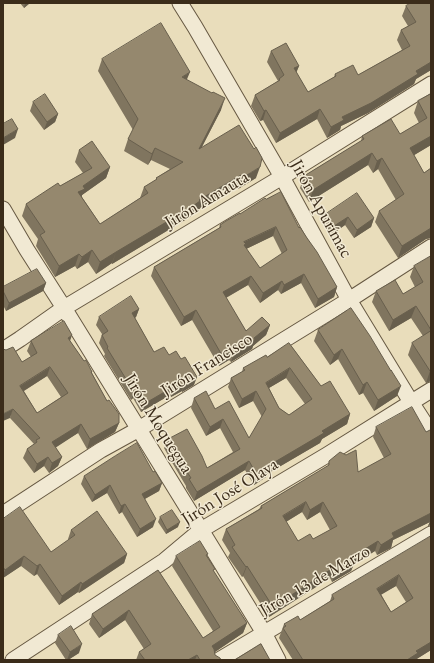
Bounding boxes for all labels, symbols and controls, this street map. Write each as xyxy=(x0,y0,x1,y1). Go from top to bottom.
street label: Jirón Apurímac xyxy=(285,156,357,262)
street label: Jirón Amauta xyxy=(161,166,253,234)
street label: Jirón Francisco xyxy=(157,328,257,402)
street label: Jirón Moquegua xyxy=(119,370,197,478)
street label: Jirón José Olaya xyxy=(178,454,282,530)
street label: Jirón 13 de Marzo xyxy=(256,541,374,621)

